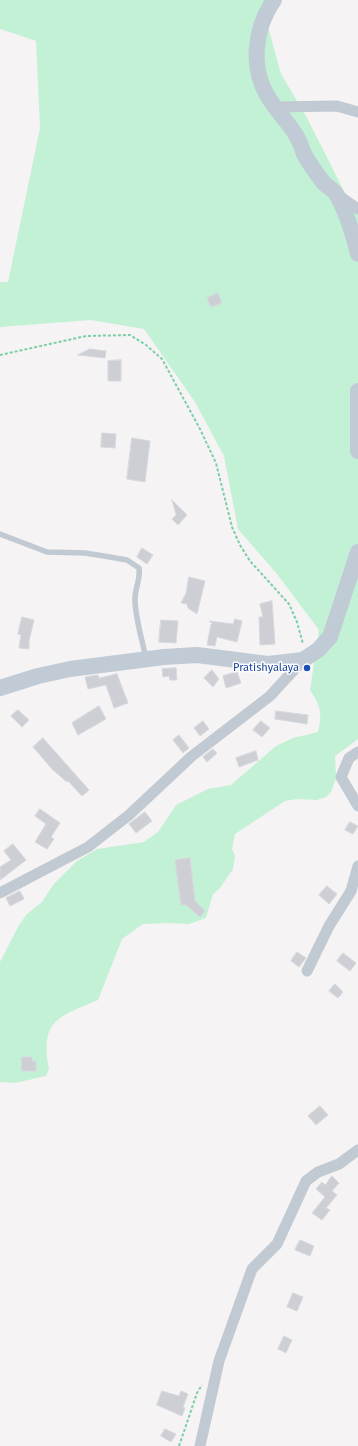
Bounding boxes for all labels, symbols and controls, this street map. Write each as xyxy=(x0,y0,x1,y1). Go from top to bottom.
place label: Pratishyalaya xyxy=(233,661,299,675)
marker: Pratishyalaya xyxy=(302,663,312,673)

